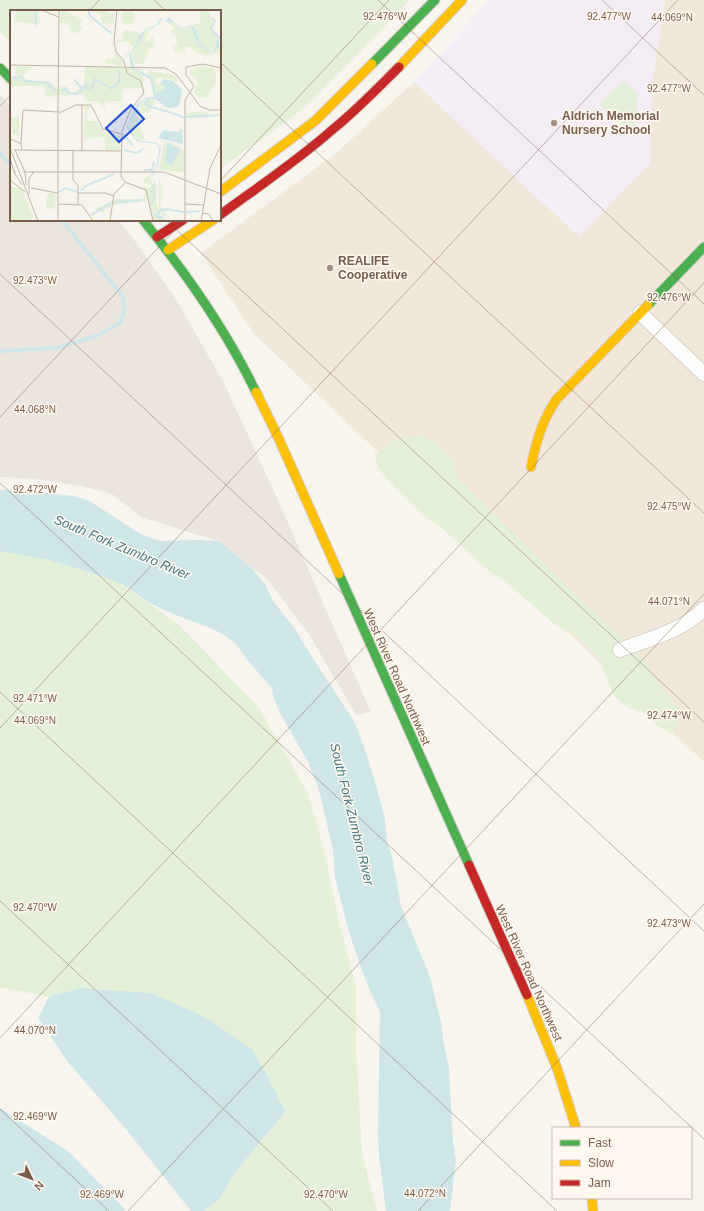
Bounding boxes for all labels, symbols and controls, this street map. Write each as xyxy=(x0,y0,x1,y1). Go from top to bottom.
inset map xyxy=(10,10,221,221)
text: 92.476°W xyxy=(363,11,408,22)
text: 92.477°W xyxy=(587,11,632,22)
text: 44.069°N xyxy=(651,12,693,23)
text: 92.477°W xyxy=(647,83,692,94)
place label: Aldrich Memorial Nursery School xyxy=(562,109,659,137)
marker: Aldrich Memorial Nursery School xyxy=(549,118,559,128)
place label: REALIFE Cooperative xyxy=(338,254,408,282)
marker: REALIFE Cooperative xyxy=(325,263,335,273)
text: 92.473°W xyxy=(13,275,58,286)
text: 92.476°W xyxy=(647,292,692,303)
text: 44.068°N xyxy=(14,404,56,415)
text: 92.472°W xyxy=(13,484,58,495)
text: 92.475°W xyxy=(647,501,692,512)
water label: South Fork Zumbro River xyxy=(52,512,193,583)
text: 44.071°N xyxy=(648,596,690,607)
street label: West River Road Northwest xyxy=(361,607,434,748)
text: 92.471°W xyxy=(13,693,58,704)
text: 92.474°W xyxy=(647,710,692,721)
text: 44.069°N xyxy=(14,715,56,726)
water label: South Fork Zumbro River xyxy=(327,741,377,887)
text: 92.470°W xyxy=(13,902,58,913)
street label: West River Road Northwest xyxy=(493,903,566,1044)
text: 92.473°W xyxy=(647,918,692,929)
text: 44.070°N xyxy=(14,1025,56,1036)
text: 92.469°W xyxy=(13,1111,58,1122)
legend xyxy=(552,1127,692,1199)
text: Fast xyxy=(588,1136,612,1150)
text: Slow xyxy=(588,1156,614,1170)
north arrow xyxy=(12,1159,52,1199)
text: Jam xyxy=(588,1176,611,1190)
text: N xyxy=(32,1179,46,1193)
text: 44.072°N xyxy=(404,1188,446,1199)
text: 92.469°W xyxy=(80,1189,125,1200)
text: 92.470°W xyxy=(304,1189,349,1200)

